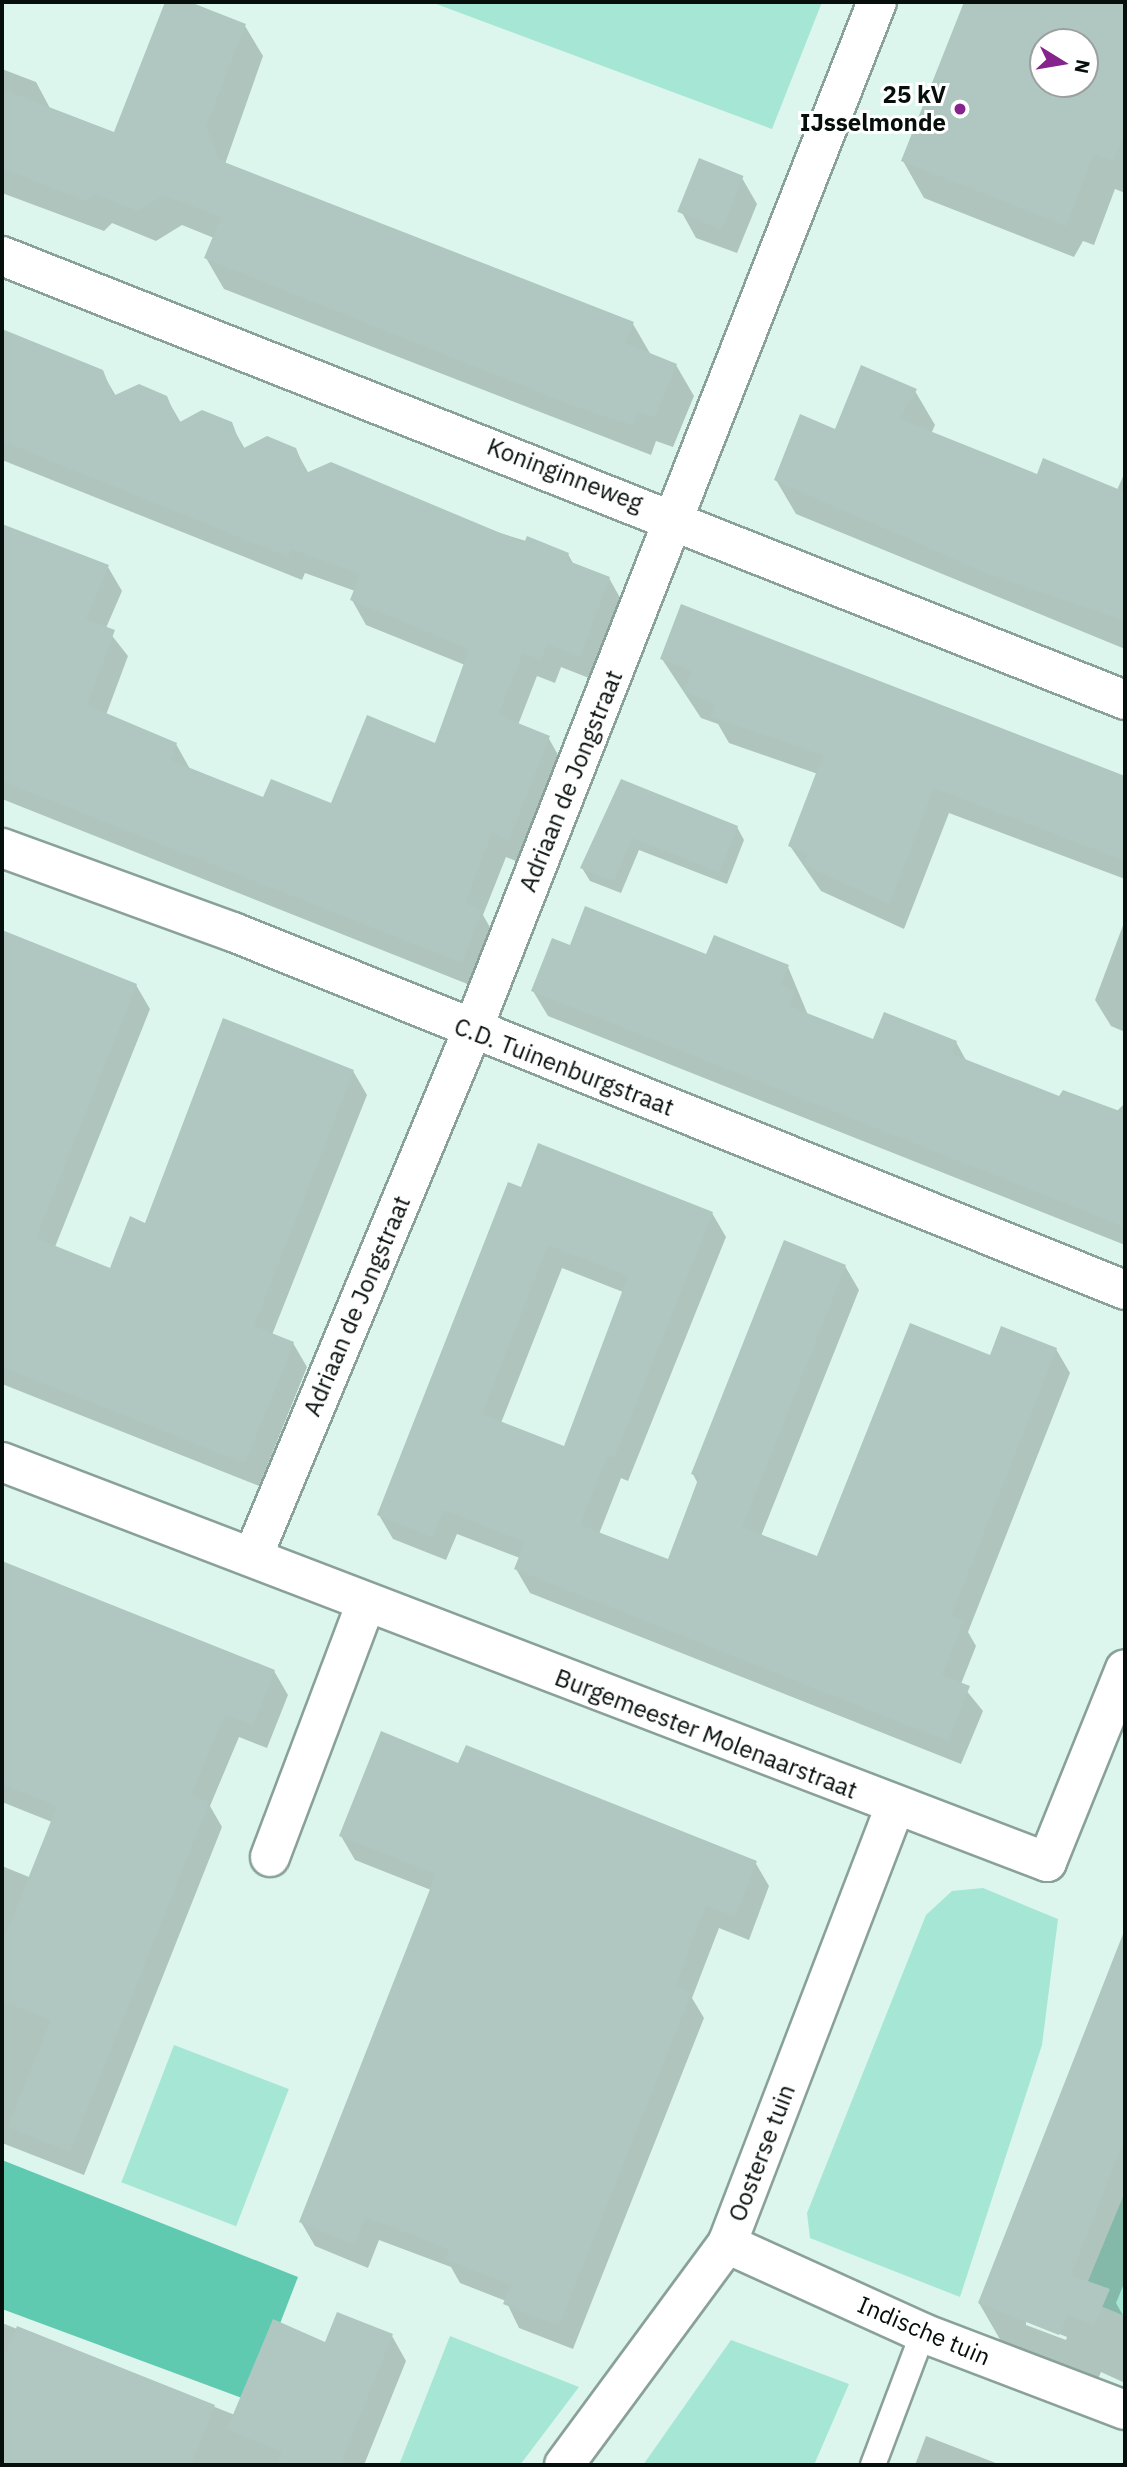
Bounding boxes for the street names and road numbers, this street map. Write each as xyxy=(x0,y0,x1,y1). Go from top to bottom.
street label: Koninginneweg xyxy=(483,432,647,518)
street label: Adriaan de Jongstraat xyxy=(513,666,629,896)
street label: C.D. Tuinenburgstraat xyxy=(450,1012,678,1122)
street label: Adriaan de Jongstraat xyxy=(298,1192,416,1420)
street label: Burgemeester Molenaarstraat xyxy=(551,1663,861,1805)
street label: Oosterse tuin xyxy=(723,2080,801,2226)
street label: Indische tuin xyxy=(853,2290,995,2372)

